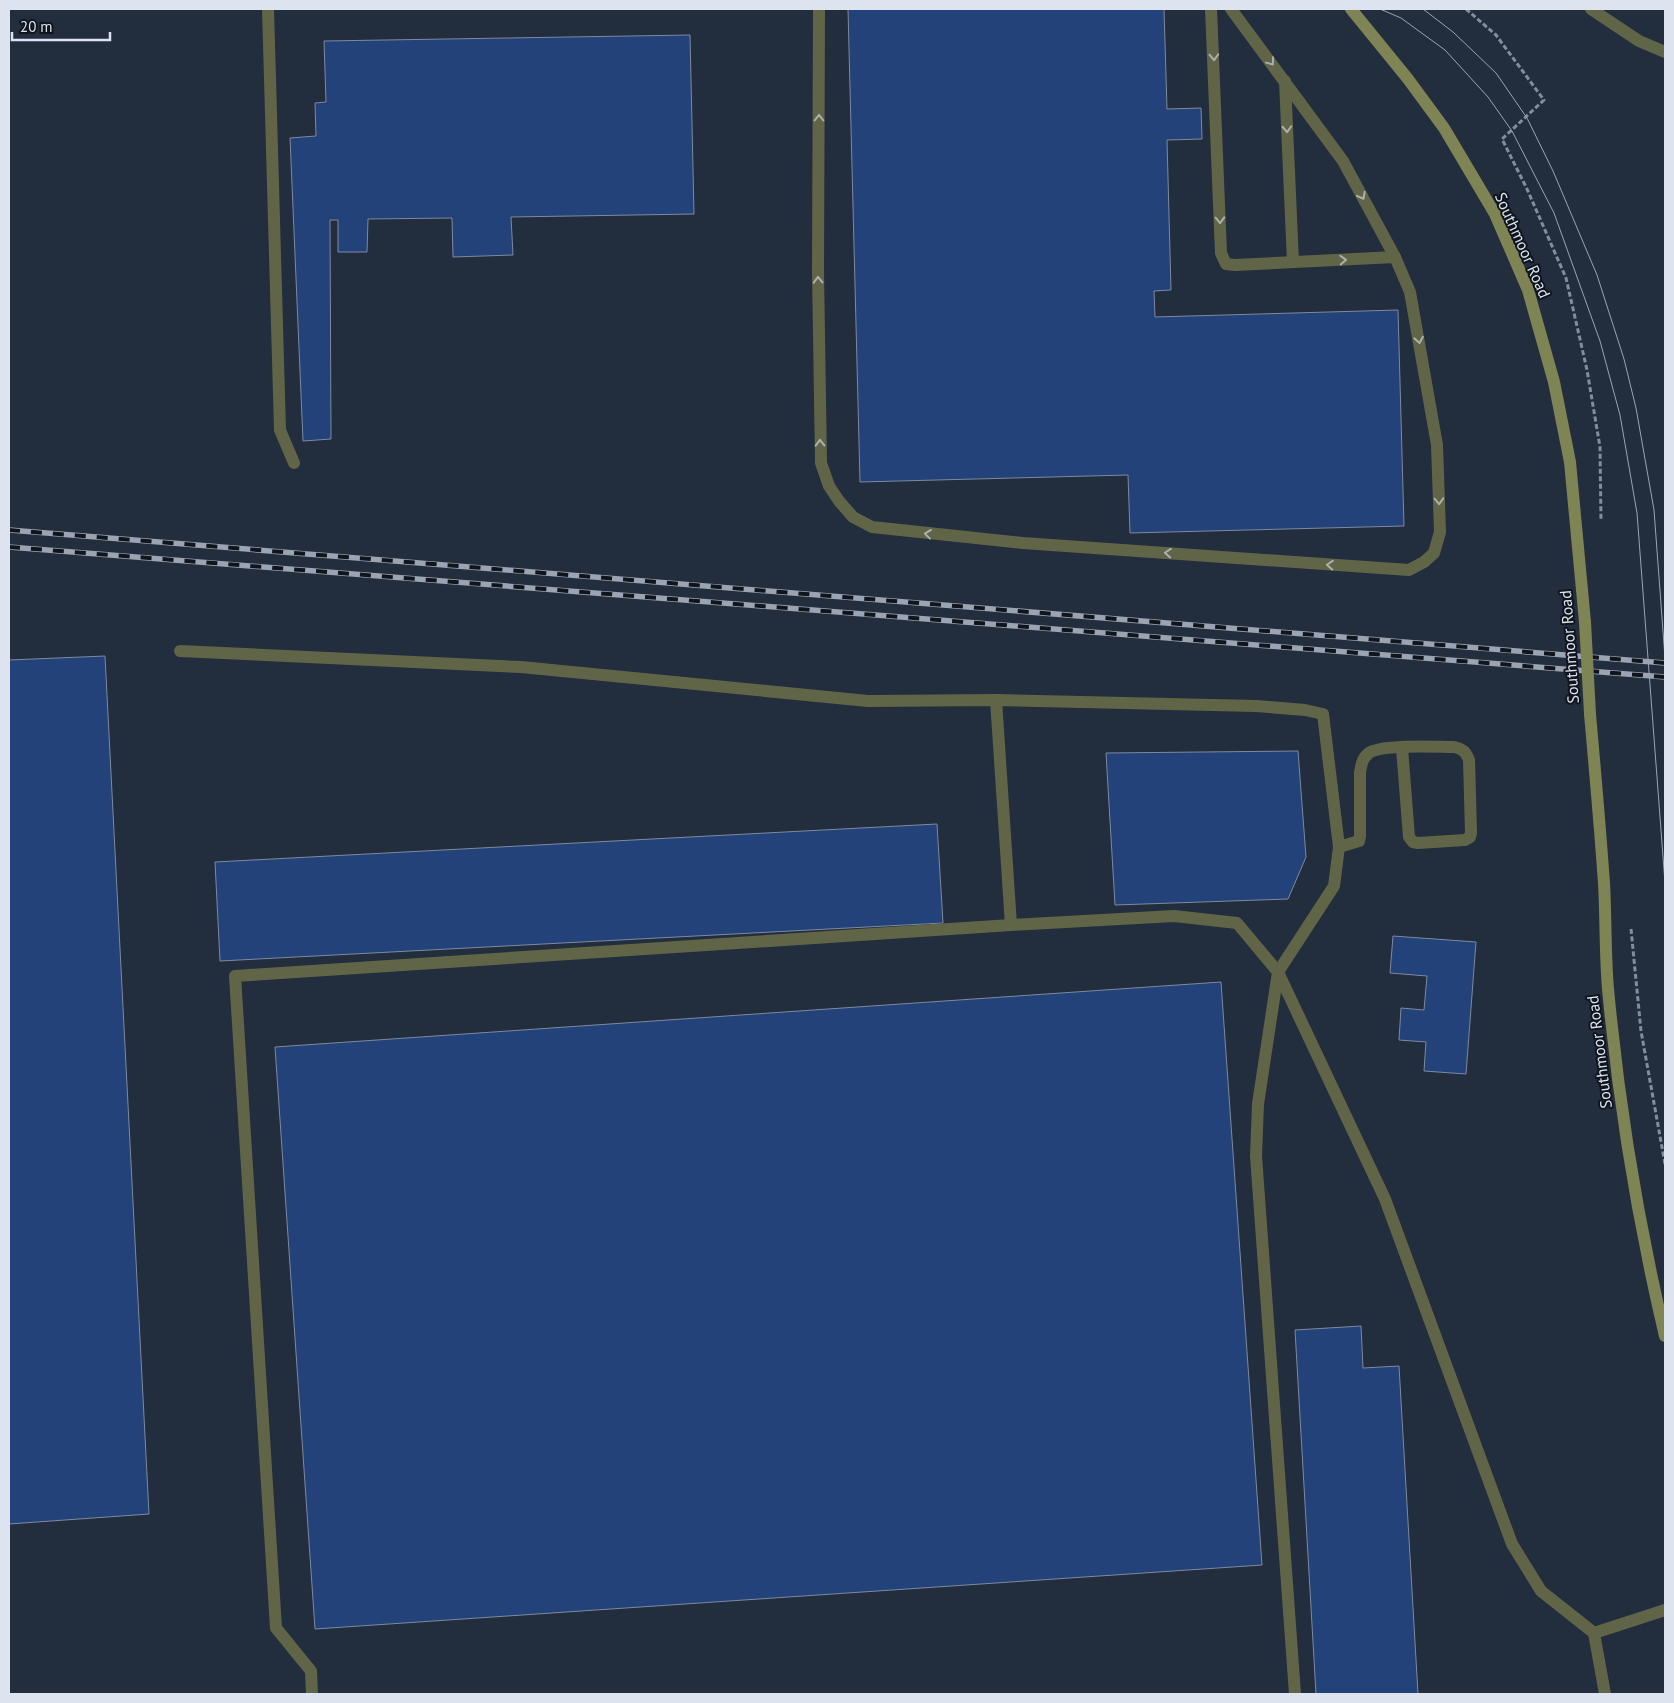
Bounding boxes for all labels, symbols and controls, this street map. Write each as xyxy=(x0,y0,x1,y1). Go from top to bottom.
scale bar xyxy=(12,10,110,42)
text: 20 m xyxy=(20,17,53,36)
one-way arrow xyxy=(1208,54,1219,62)
one-way arrow xyxy=(1265,56,1274,66)
one-way arrow xyxy=(814,113,824,121)
one-way arrow xyxy=(1282,126,1293,134)
street label: Southmoor Road xyxy=(1491,189,1555,301)
one-way arrow xyxy=(1356,191,1366,200)
one-way arrow xyxy=(1215,216,1225,224)
one-way arrow xyxy=(1339,254,1347,265)
one-way arrow xyxy=(813,276,823,284)
one-way arrow xyxy=(1413,335,1423,344)
one-way arrow xyxy=(815,438,826,446)
one-way arrow xyxy=(1434,497,1445,505)
one-way arrow xyxy=(924,529,932,540)
one-way arrow xyxy=(1164,548,1172,559)
one-way arrow xyxy=(1326,560,1334,571)
street label: Southmoor Road xyxy=(1555,590,1583,704)
street label: Southmoor Road xyxy=(1582,994,1616,1110)

